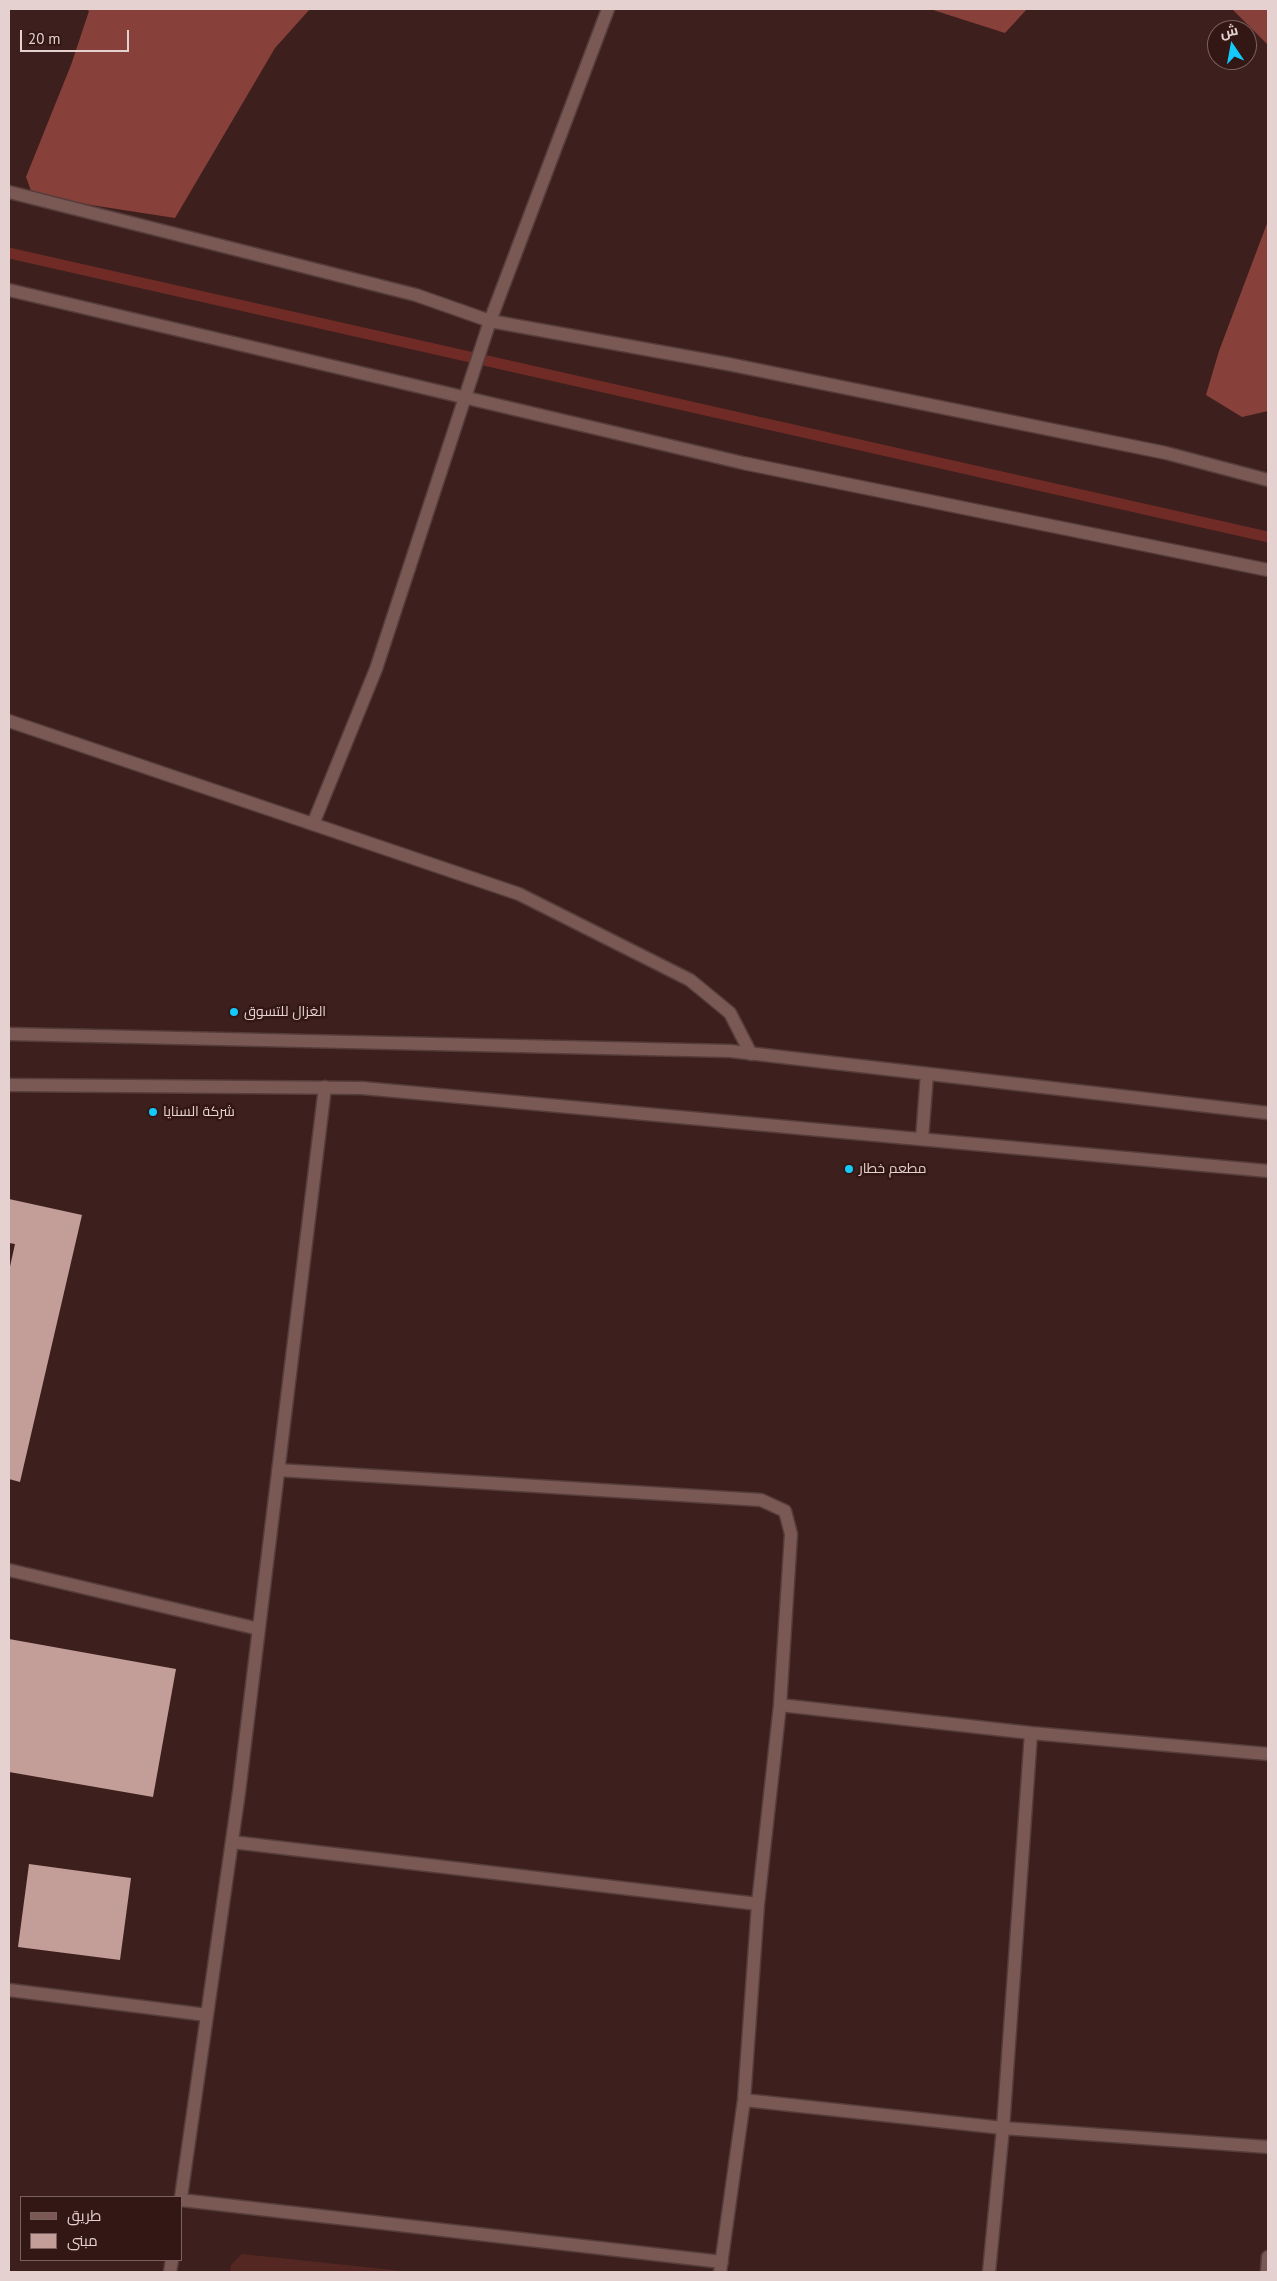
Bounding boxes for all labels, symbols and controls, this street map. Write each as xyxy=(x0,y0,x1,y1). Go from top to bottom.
scale bar xyxy=(22,20,131,52)
north arrow xyxy=(1207,20,1257,70)
text: ش xyxy=(1218,21,1240,42)
text: 20 m xyxy=(28,29,61,48)
place label: الغزال للتسوق xyxy=(244,1004,326,1020)
marker: الغزال للتسوق xyxy=(228,1006,240,1018)
place label: شركة السنايا xyxy=(163,1104,235,1120)
marker: شركة السنايا xyxy=(147,1106,159,1118)
place label: مطعم خطار xyxy=(859,1161,926,1177)
marker: مطعم خطار xyxy=(843,1163,855,1175)
legend xyxy=(20,2196,182,2261)
text: طريق xyxy=(67,2206,101,2225)
text: مبنى xyxy=(67,2231,98,2250)

